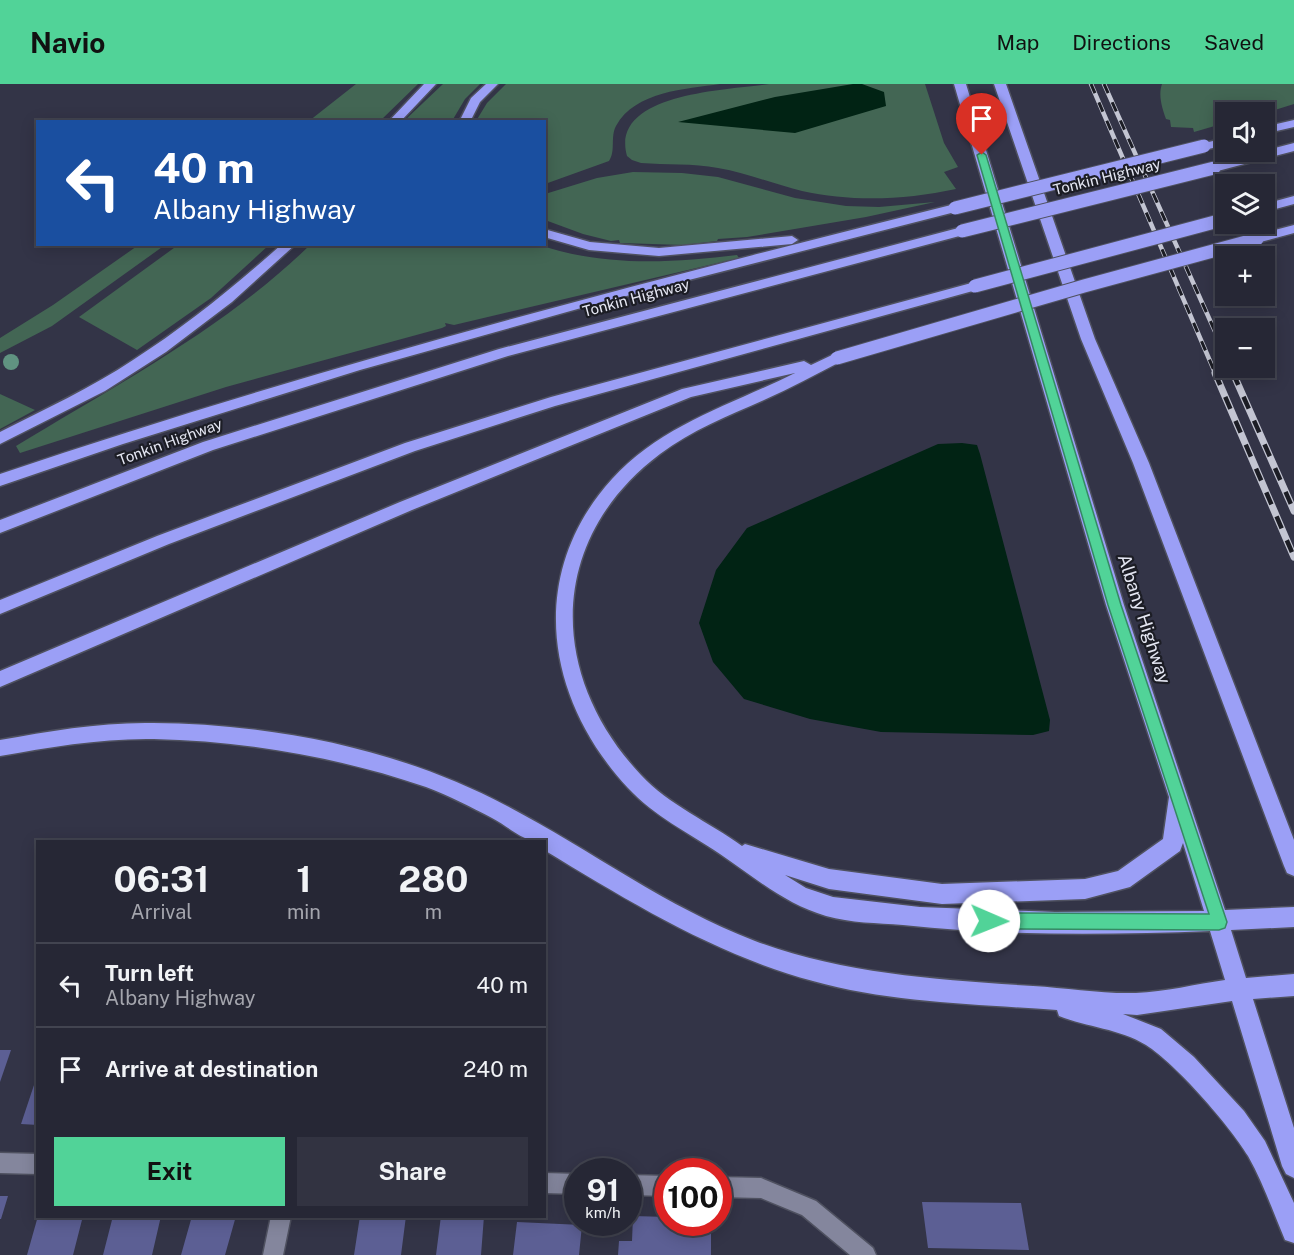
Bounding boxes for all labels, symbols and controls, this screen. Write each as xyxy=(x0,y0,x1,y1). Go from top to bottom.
text: Navio xyxy=(30,26,105,59)
text: Map xyxy=(997,30,1039,55)
text: Directions xyxy=(1072,30,1171,55)
text: Saved xyxy=(1204,30,1264,55)
pin xyxy=(956,93,1007,155)
icon: arrive xyxy=(965,102,998,135)
map controls xyxy=(1215,102,1275,378)
button: sound xyxy=(1215,102,1275,162)
text: 40 m xyxy=(153,143,255,192)
icon: left xyxy=(54,144,132,222)
street label: Tonkin Highway xyxy=(1051,155,1162,198)
button: layers xyxy=(1215,174,1275,234)
text: Albany Highway xyxy=(153,193,356,225)
button: + xyxy=(1215,246,1275,306)
street label: Tonkin Highway xyxy=(581,275,691,320)
button: − xyxy=(1215,318,1275,378)
street label: Tonkin Highway xyxy=(115,415,224,468)
street label: Albany Highway xyxy=(1114,551,1175,687)
text: 06:31 xyxy=(114,858,209,900)
text: 1 xyxy=(296,858,312,900)
text: 280 xyxy=(398,858,468,900)
position arrow xyxy=(957,889,1021,953)
text: Arrival xyxy=(131,900,192,924)
text: min xyxy=(287,900,321,924)
text: m xyxy=(425,900,442,924)
text: Turn left xyxy=(105,960,194,986)
icon: left xyxy=(54,969,87,1002)
text: 40 m xyxy=(476,972,528,998)
text: Albany Highway xyxy=(105,986,255,1010)
icon: arrive xyxy=(54,1053,87,1086)
text: Arrive at destination xyxy=(105,1056,318,1082)
text: 240 m xyxy=(463,1056,528,1082)
button: Exit xyxy=(54,1137,285,1206)
button: Share xyxy=(297,1137,528,1206)
speed limit sign: 100 xyxy=(654,1158,732,1236)
text: 91 xyxy=(587,1172,619,1208)
text: km/h xyxy=(585,1204,621,1221)

